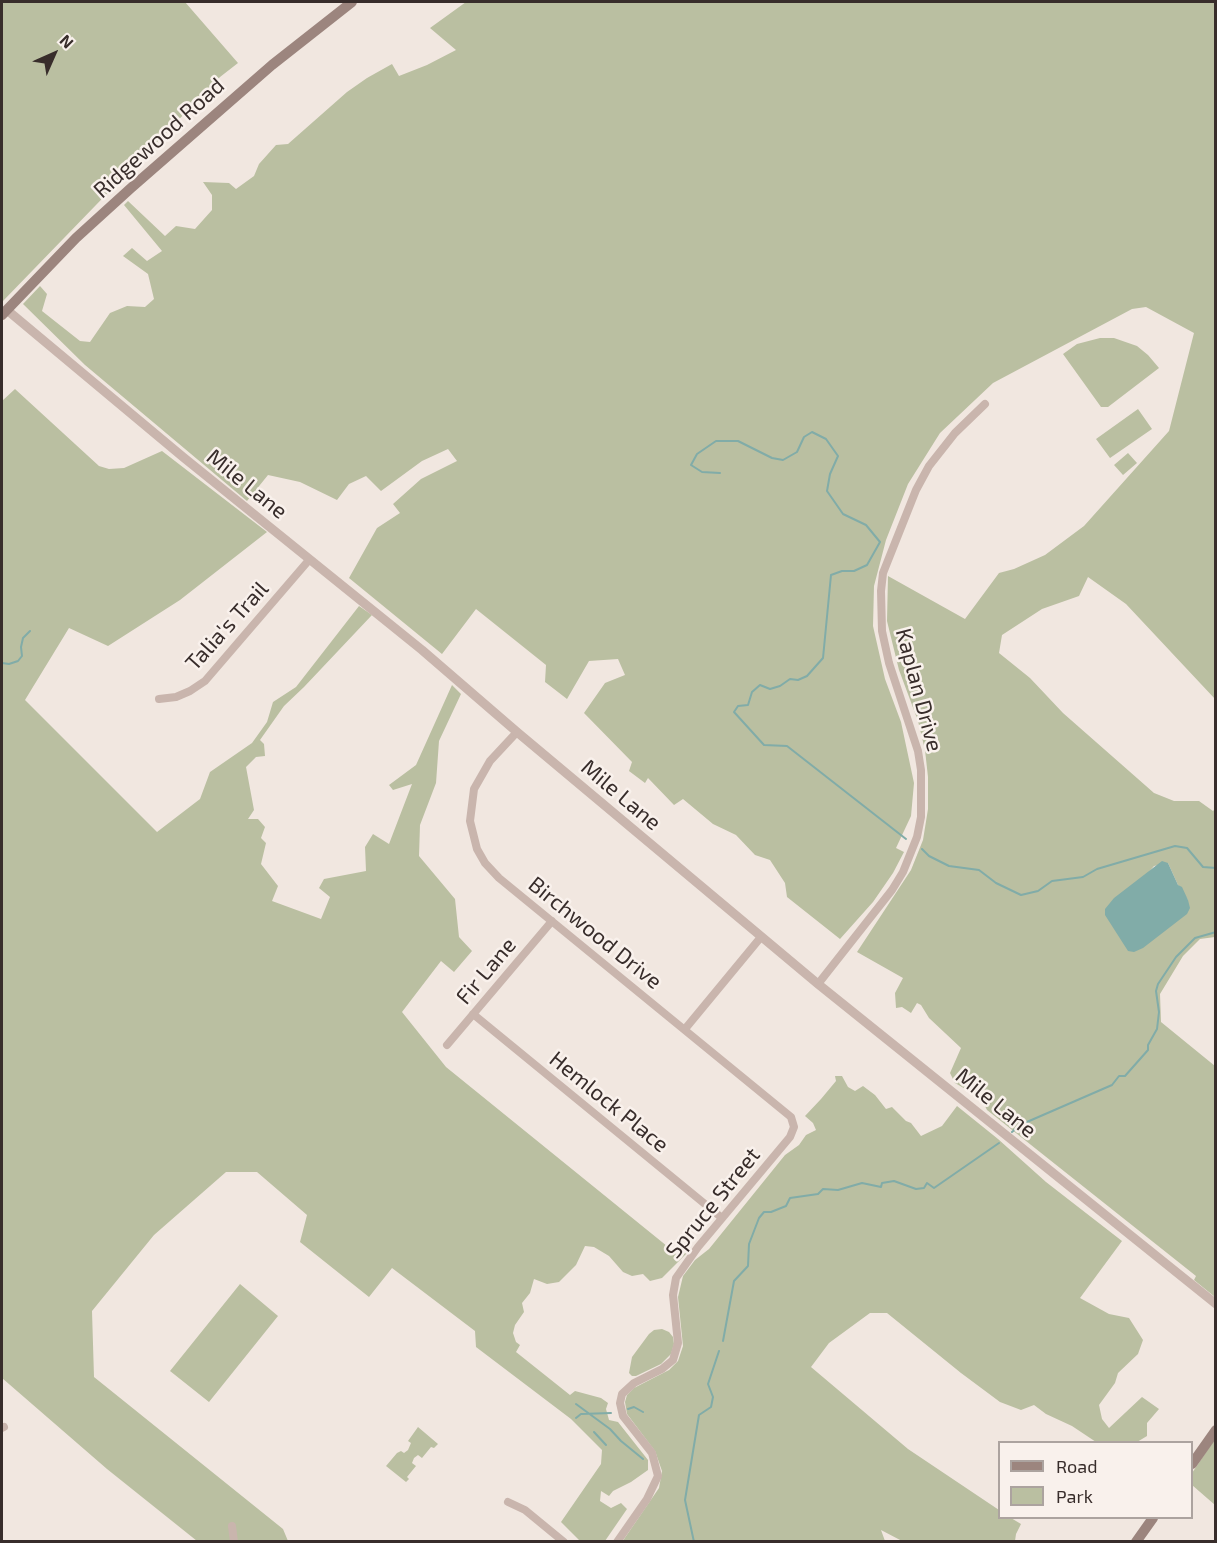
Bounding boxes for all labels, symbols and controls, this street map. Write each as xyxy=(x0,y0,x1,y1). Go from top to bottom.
north arrow xyxy=(24,24,84,84)
text: N xyxy=(56,30,78,52)
street label: Ridgewood Road xyxy=(88,72,230,204)
street label: Mile Lane xyxy=(201,444,293,524)
street label: Talia's Trail xyxy=(180,576,274,676)
street label: Kaplan Drive xyxy=(890,626,948,754)
street label: Mile Lane xyxy=(576,754,666,836)
street label: Birchwood Drive xyxy=(523,871,667,995)
street label: Fir Lane xyxy=(450,932,522,1010)
street label: Hemlock Place xyxy=(544,1046,674,1158)
street label: Mile Lane xyxy=(950,1063,1042,1143)
street label: Spruce Street xyxy=(660,1142,766,1264)
legend xyxy=(998,1441,1193,1519)
text: Road xyxy=(1056,1455,1097,1477)
text: Park xyxy=(1056,1485,1093,1507)

